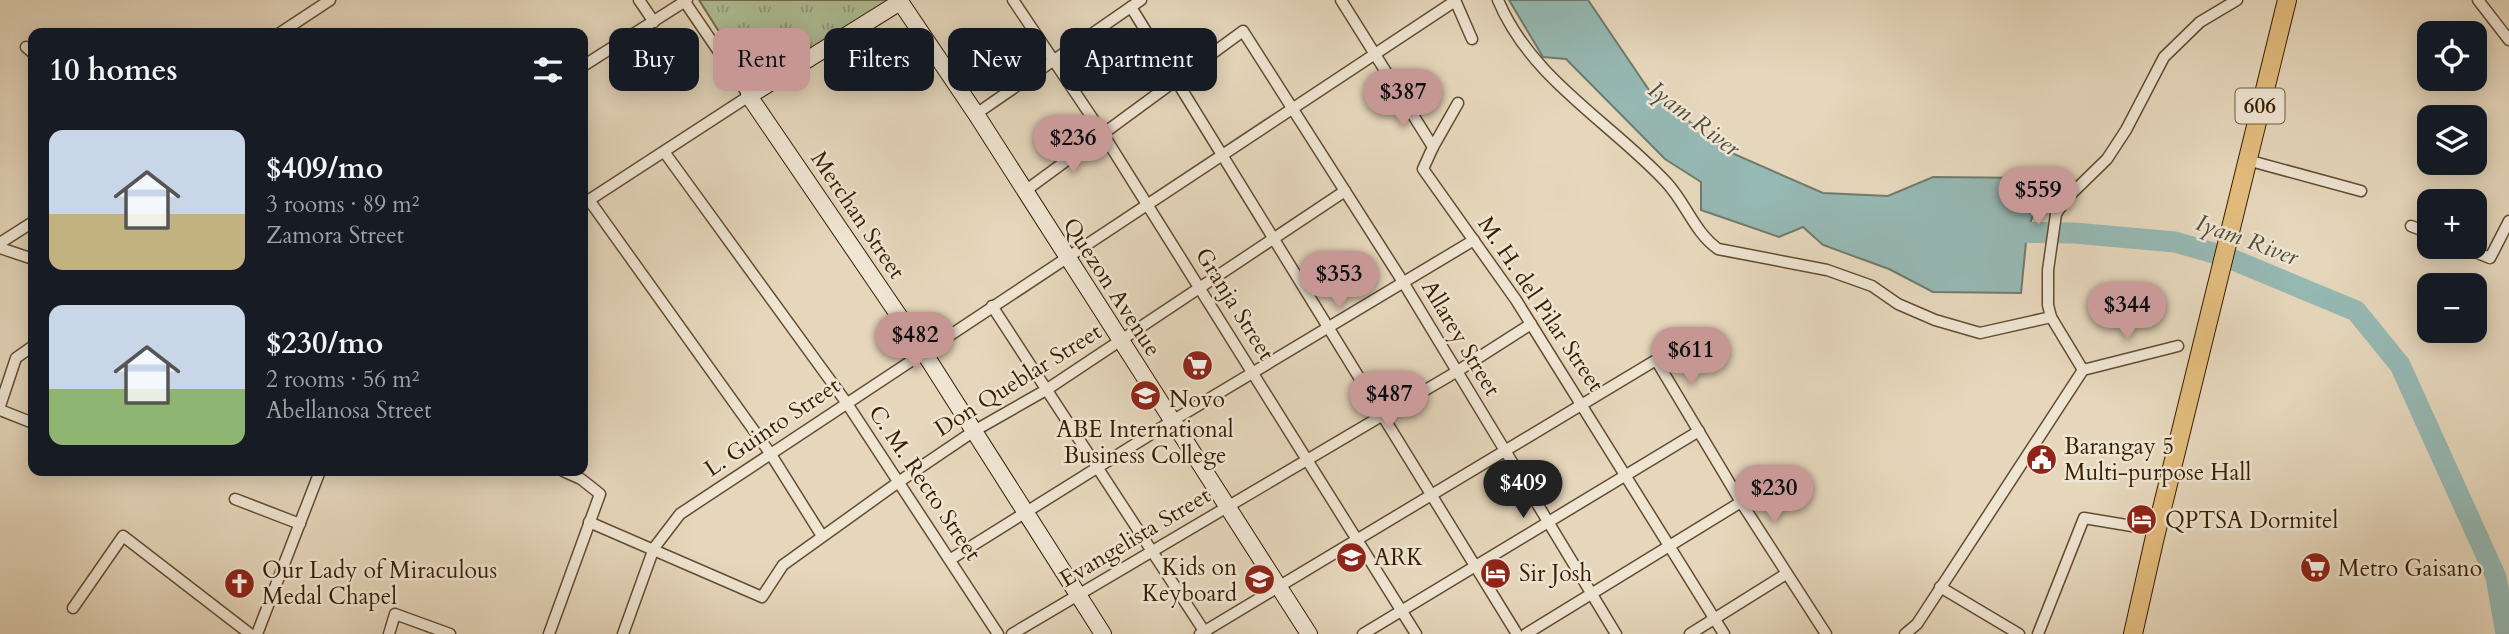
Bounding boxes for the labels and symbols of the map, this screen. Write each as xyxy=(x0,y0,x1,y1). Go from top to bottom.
pin: $387 xyxy=(1362,69,1444,129)
water label: Iyam River xyxy=(1641,74,1748,165)
road number: 606 xyxy=(2236,88,2284,124)
pin: $236 xyxy=(1032,116,1114,175)
street label: Merchan Street xyxy=(804,145,912,285)
pin: $559 xyxy=(1997,168,2079,227)
water label: Iyam River xyxy=(2191,206,2304,274)
street label: M. H. del Pilar Street xyxy=(1471,210,1611,398)
street label: Quezon Avenue xyxy=(1056,212,1168,362)
street label: Granja Street xyxy=(1188,242,1282,366)
pin: $353 xyxy=(1298,252,1380,311)
street label: Allarey Street xyxy=(1414,274,1508,402)
pin: $344 xyxy=(2086,282,2168,342)
pin: $482 xyxy=(874,312,956,372)
street label: Don Queblar Street xyxy=(929,316,1107,444)
pin: $611 xyxy=(1650,328,1732,387)
supermarket icon: Novo xyxy=(1180,348,1214,382)
street label: L. Guinto Street xyxy=(698,370,846,484)
pin: $487 xyxy=(1348,372,1430,431)
school or university icon: ABE International Business College xyxy=(1128,378,1162,412)
place label: Novo xyxy=(1169,384,1225,415)
street label: C. M. Recto Street xyxy=(861,399,989,567)
place label: ABE International Business College xyxy=(1056,414,1234,471)
place label: Barangay 5 Multi-purpose Hall xyxy=(2064,431,2251,488)
public building icon: Barangay 5 Multi-purpose Hall xyxy=(2024,442,2058,476)
pin: $409 xyxy=(1482,461,1564,520)
pin: $230 xyxy=(1733,466,1815,525)
street label: Evangelista Street xyxy=(1054,480,1216,594)
hotel icon: QPTSA Dormitel xyxy=(2125,503,2159,537)
place label: QPTSA Dormitel xyxy=(2165,505,2339,536)
school or university icon: ARK xyxy=(1334,540,1368,574)
place label: ARK xyxy=(1374,542,1424,573)
supermarket icon: Metro Gaisano xyxy=(2298,551,2332,585)
place label: Kids on Keyboard xyxy=(1142,552,1238,609)
place label: Metro Gaisano xyxy=(2338,553,2482,584)
place label: Our Lady of Miraculous Medal Chapel xyxy=(262,555,497,612)
hotel icon: Sir Josh xyxy=(1479,556,1513,590)
place label: Sir Josh xyxy=(1519,558,1592,589)
school or university icon: Kids on Keyboard xyxy=(1243,563,1277,597)
church icon: Our Lady of Miraculous Medal Chapel xyxy=(222,566,256,600)

